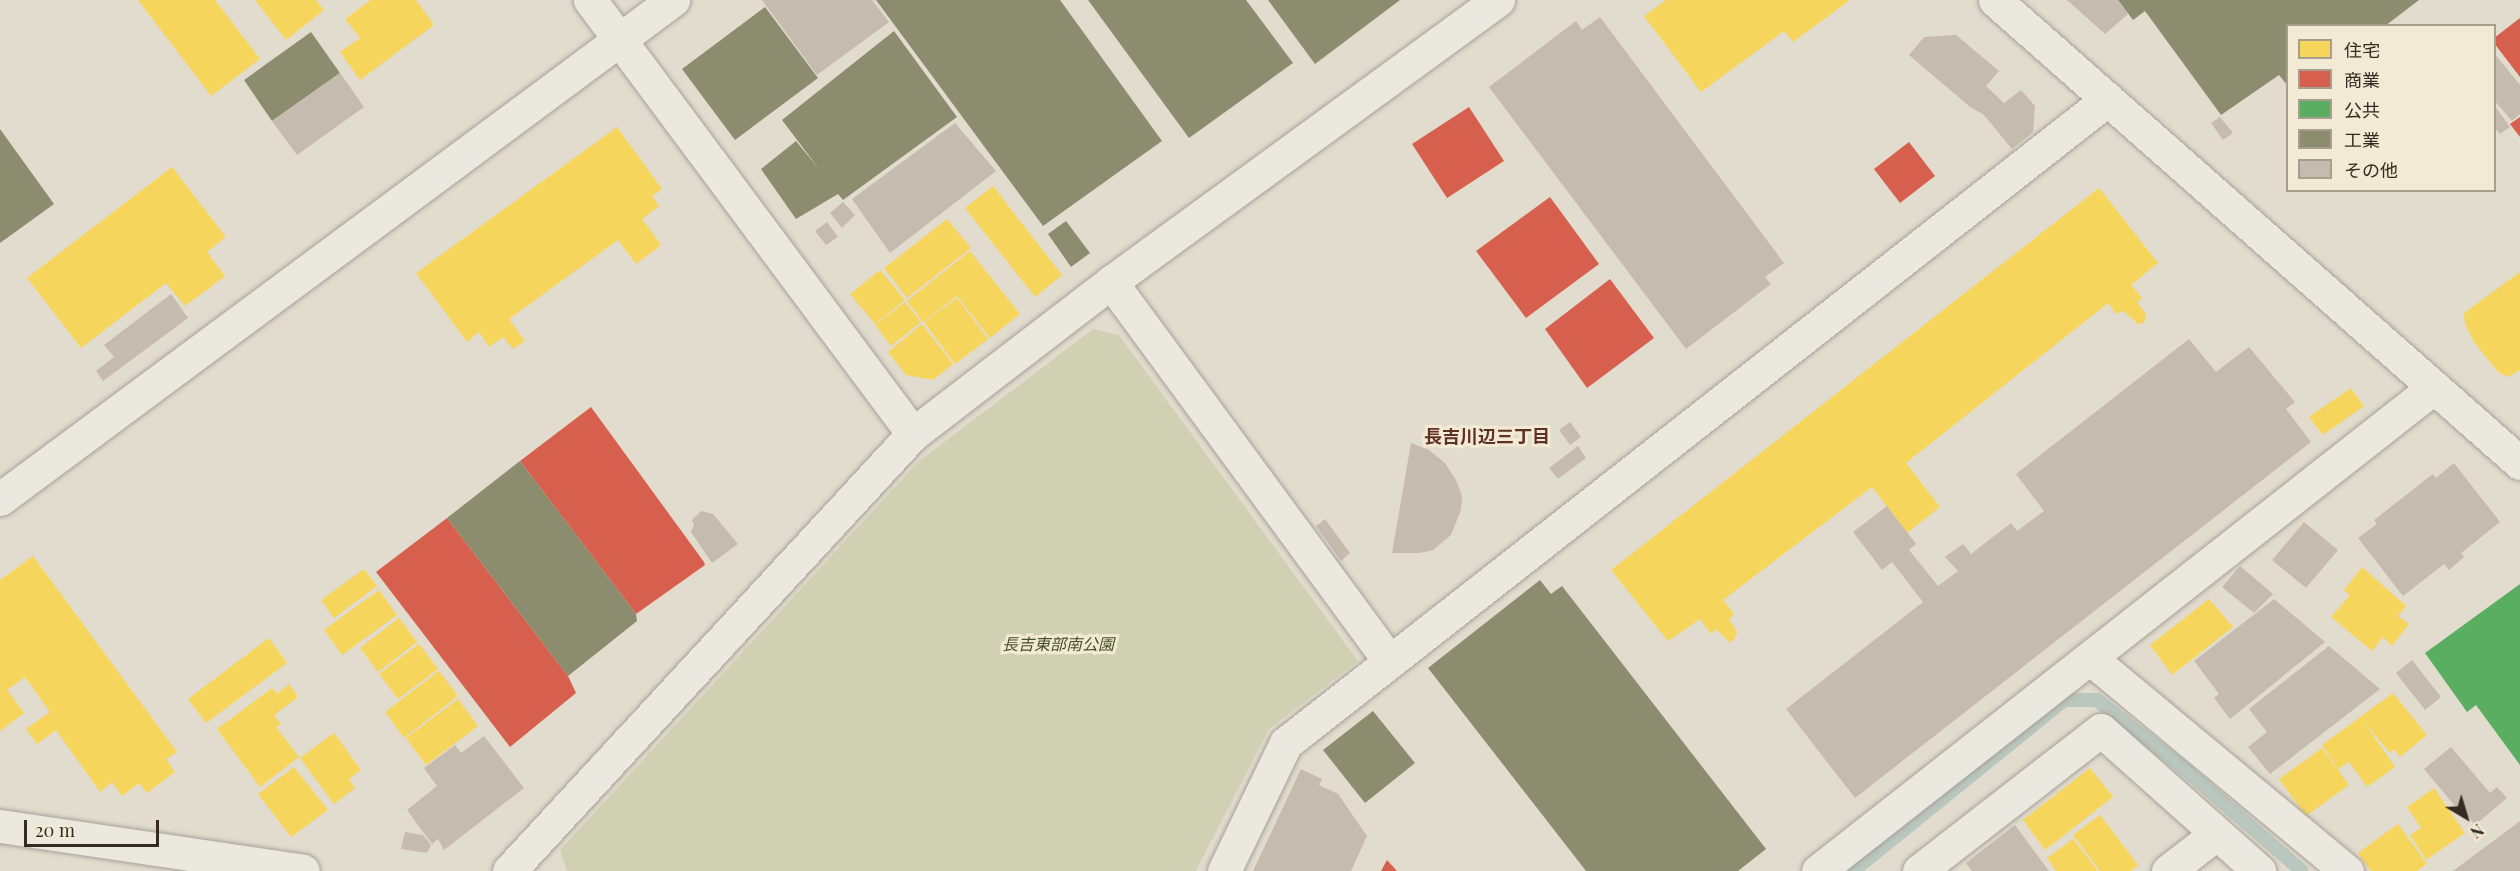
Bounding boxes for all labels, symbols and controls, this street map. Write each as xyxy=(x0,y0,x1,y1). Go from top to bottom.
legend xyxy=(2286,24,2496,192)
text: 住宅 xyxy=(2344,38,2380,62)
text: 商業 xyxy=(2344,68,2380,92)
text: 公共 xyxy=(2344,98,2380,122)
text: 工業 xyxy=(2344,128,2380,152)
text: その他 xyxy=(2344,158,2398,182)
district label: 長吉川辺三丁目 xyxy=(1424,425,1550,447)
park label: 長吉東部南公園 xyxy=(1002,634,1114,654)
north arrow xyxy=(2436,787,2496,847)
scale bar xyxy=(27,808,162,846)
text: 20 m xyxy=(35,818,75,842)
text: N xyxy=(2466,820,2488,843)

